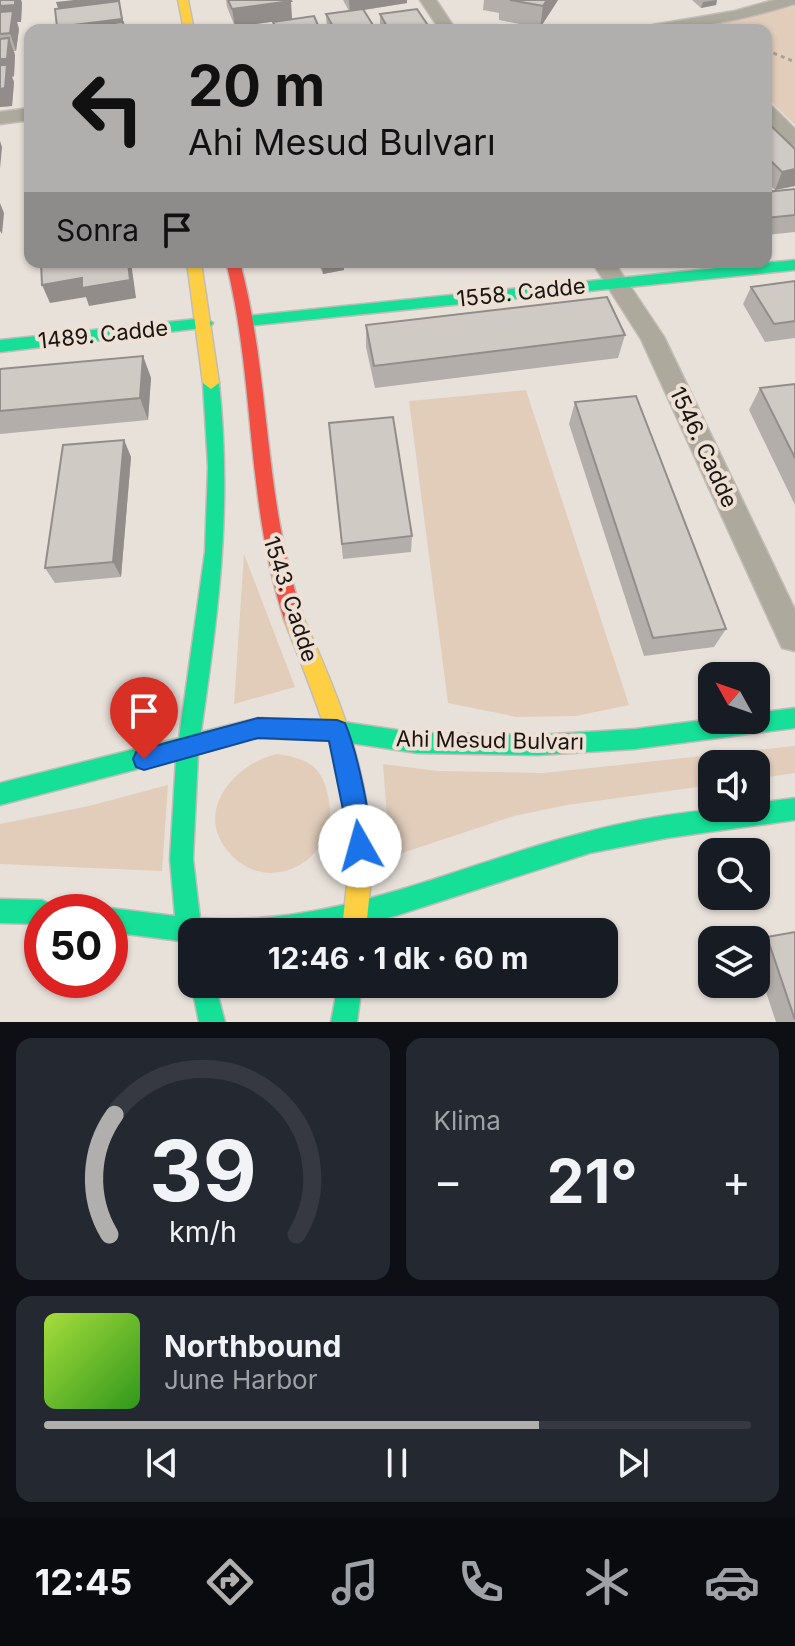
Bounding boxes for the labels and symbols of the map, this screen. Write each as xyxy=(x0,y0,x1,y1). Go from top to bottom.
street label: 1558. Cadde xyxy=(455,272,587,312)
street label: 1489. Cadde xyxy=(37,314,169,354)
street label: 1546. Cadde xyxy=(665,383,743,511)
street label: 1543. Cadde xyxy=(258,533,324,665)
north arrow xyxy=(698,662,770,734)
pin xyxy=(110,677,178,759)
street label: Ahi Mesud Bulvarı xyxy=(396,725,584,755)
position arrow xyxy=(318,804,402,888)
speed limit sign: 50 xyxy=(24,894,128,998)

